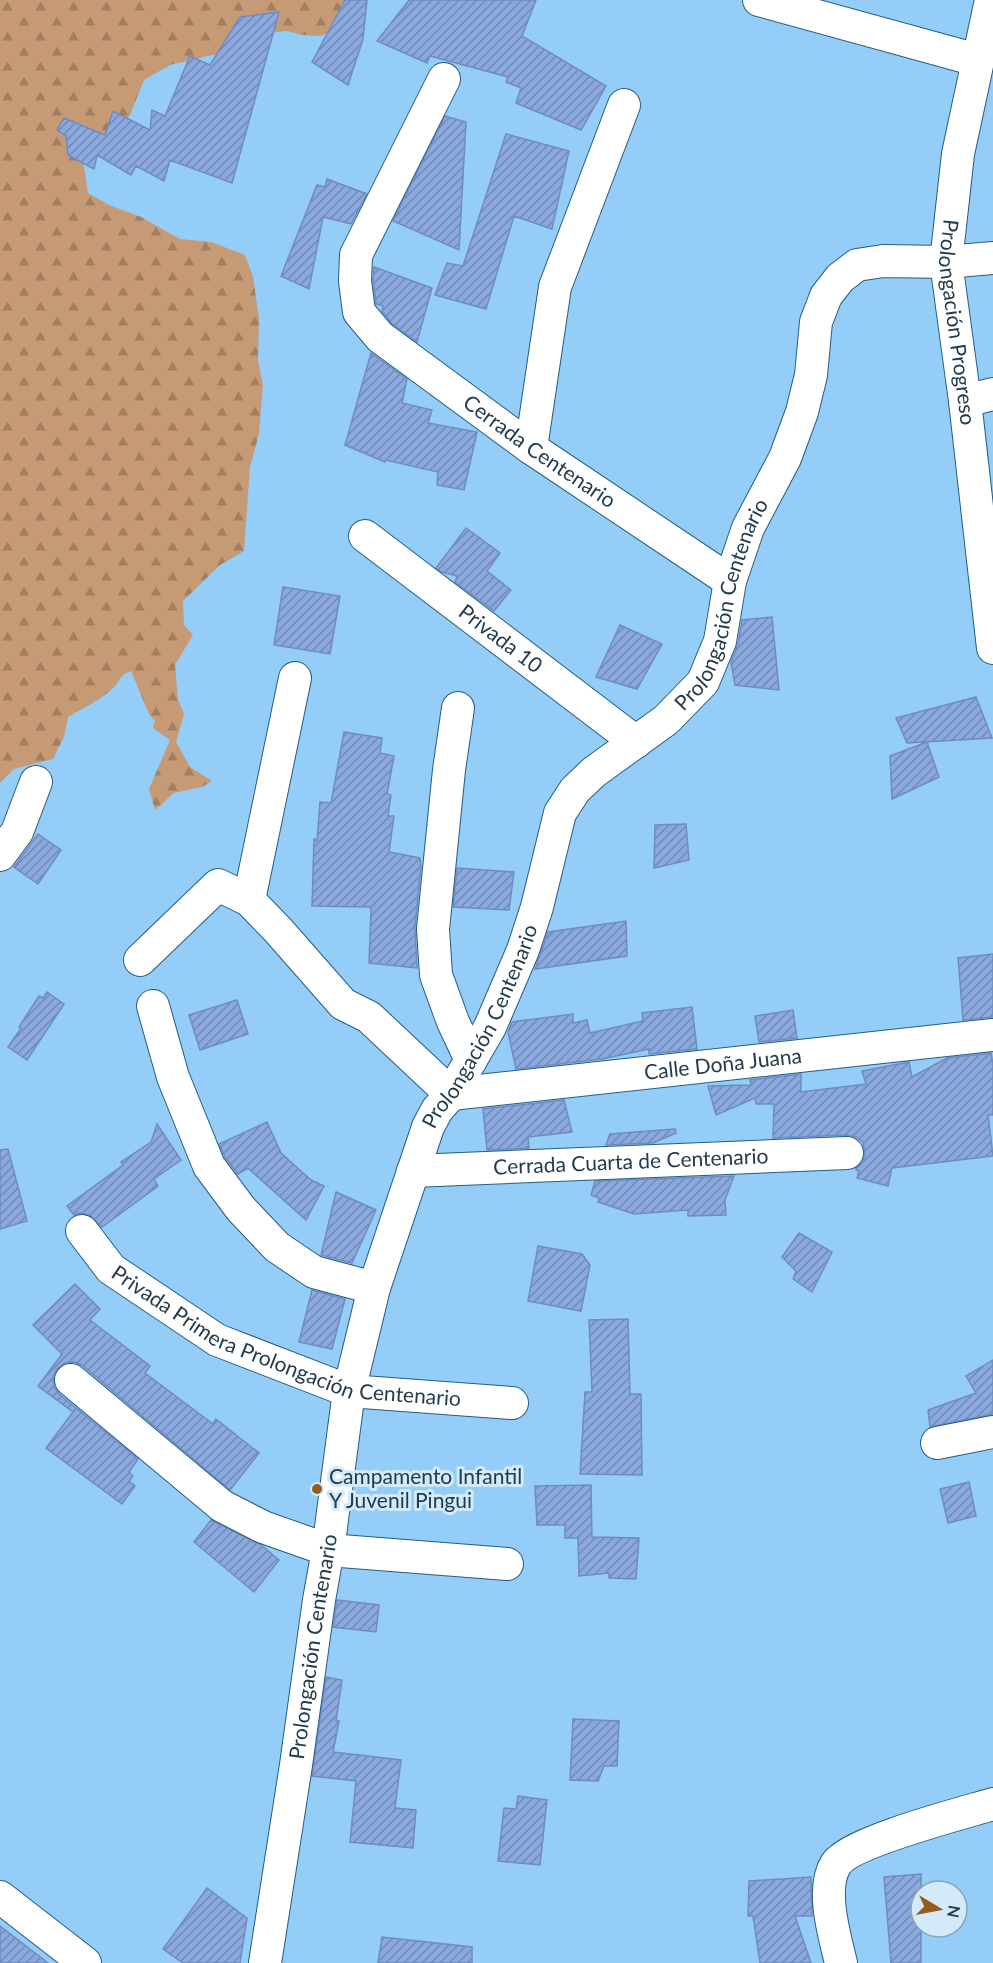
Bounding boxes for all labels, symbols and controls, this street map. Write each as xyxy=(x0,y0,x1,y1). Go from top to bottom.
street label: Prolongación Progreso xyxy=(934,218,982,426)
street label: Cerrada Centenario xyxy=(459,389,621,512)
street label: Prolongación Centenario xyxy=(669,494,772,715)
street label: Privada 10 xyxy=(455,598,548,677)
street label: Prolongación Centenario xyxy=(416,921,542,1132)
street label: Calle Doña Juana xyxy=(643,1042,803,1084)
street label: Cerrada Cuarta de Centenario xyxy=(493,1142,769,1179)
street label: Privada Primera Prolongación Centenario xyxy=(108,1259,462,1410)
place label: Campamento Infantil Y Juvenil Pingui xyxy=(329,1463,522,1512)
marker: Campamento Infantil Y Juvenil Pingui xyxy=(310,1482,324,1496)
street label: Prolongación Centenario xyxy=(283,1532,341,1761)
north arrow xyxy=(909,1879,969,1939)
text: N xyxy=(944,1904,965,1919)

